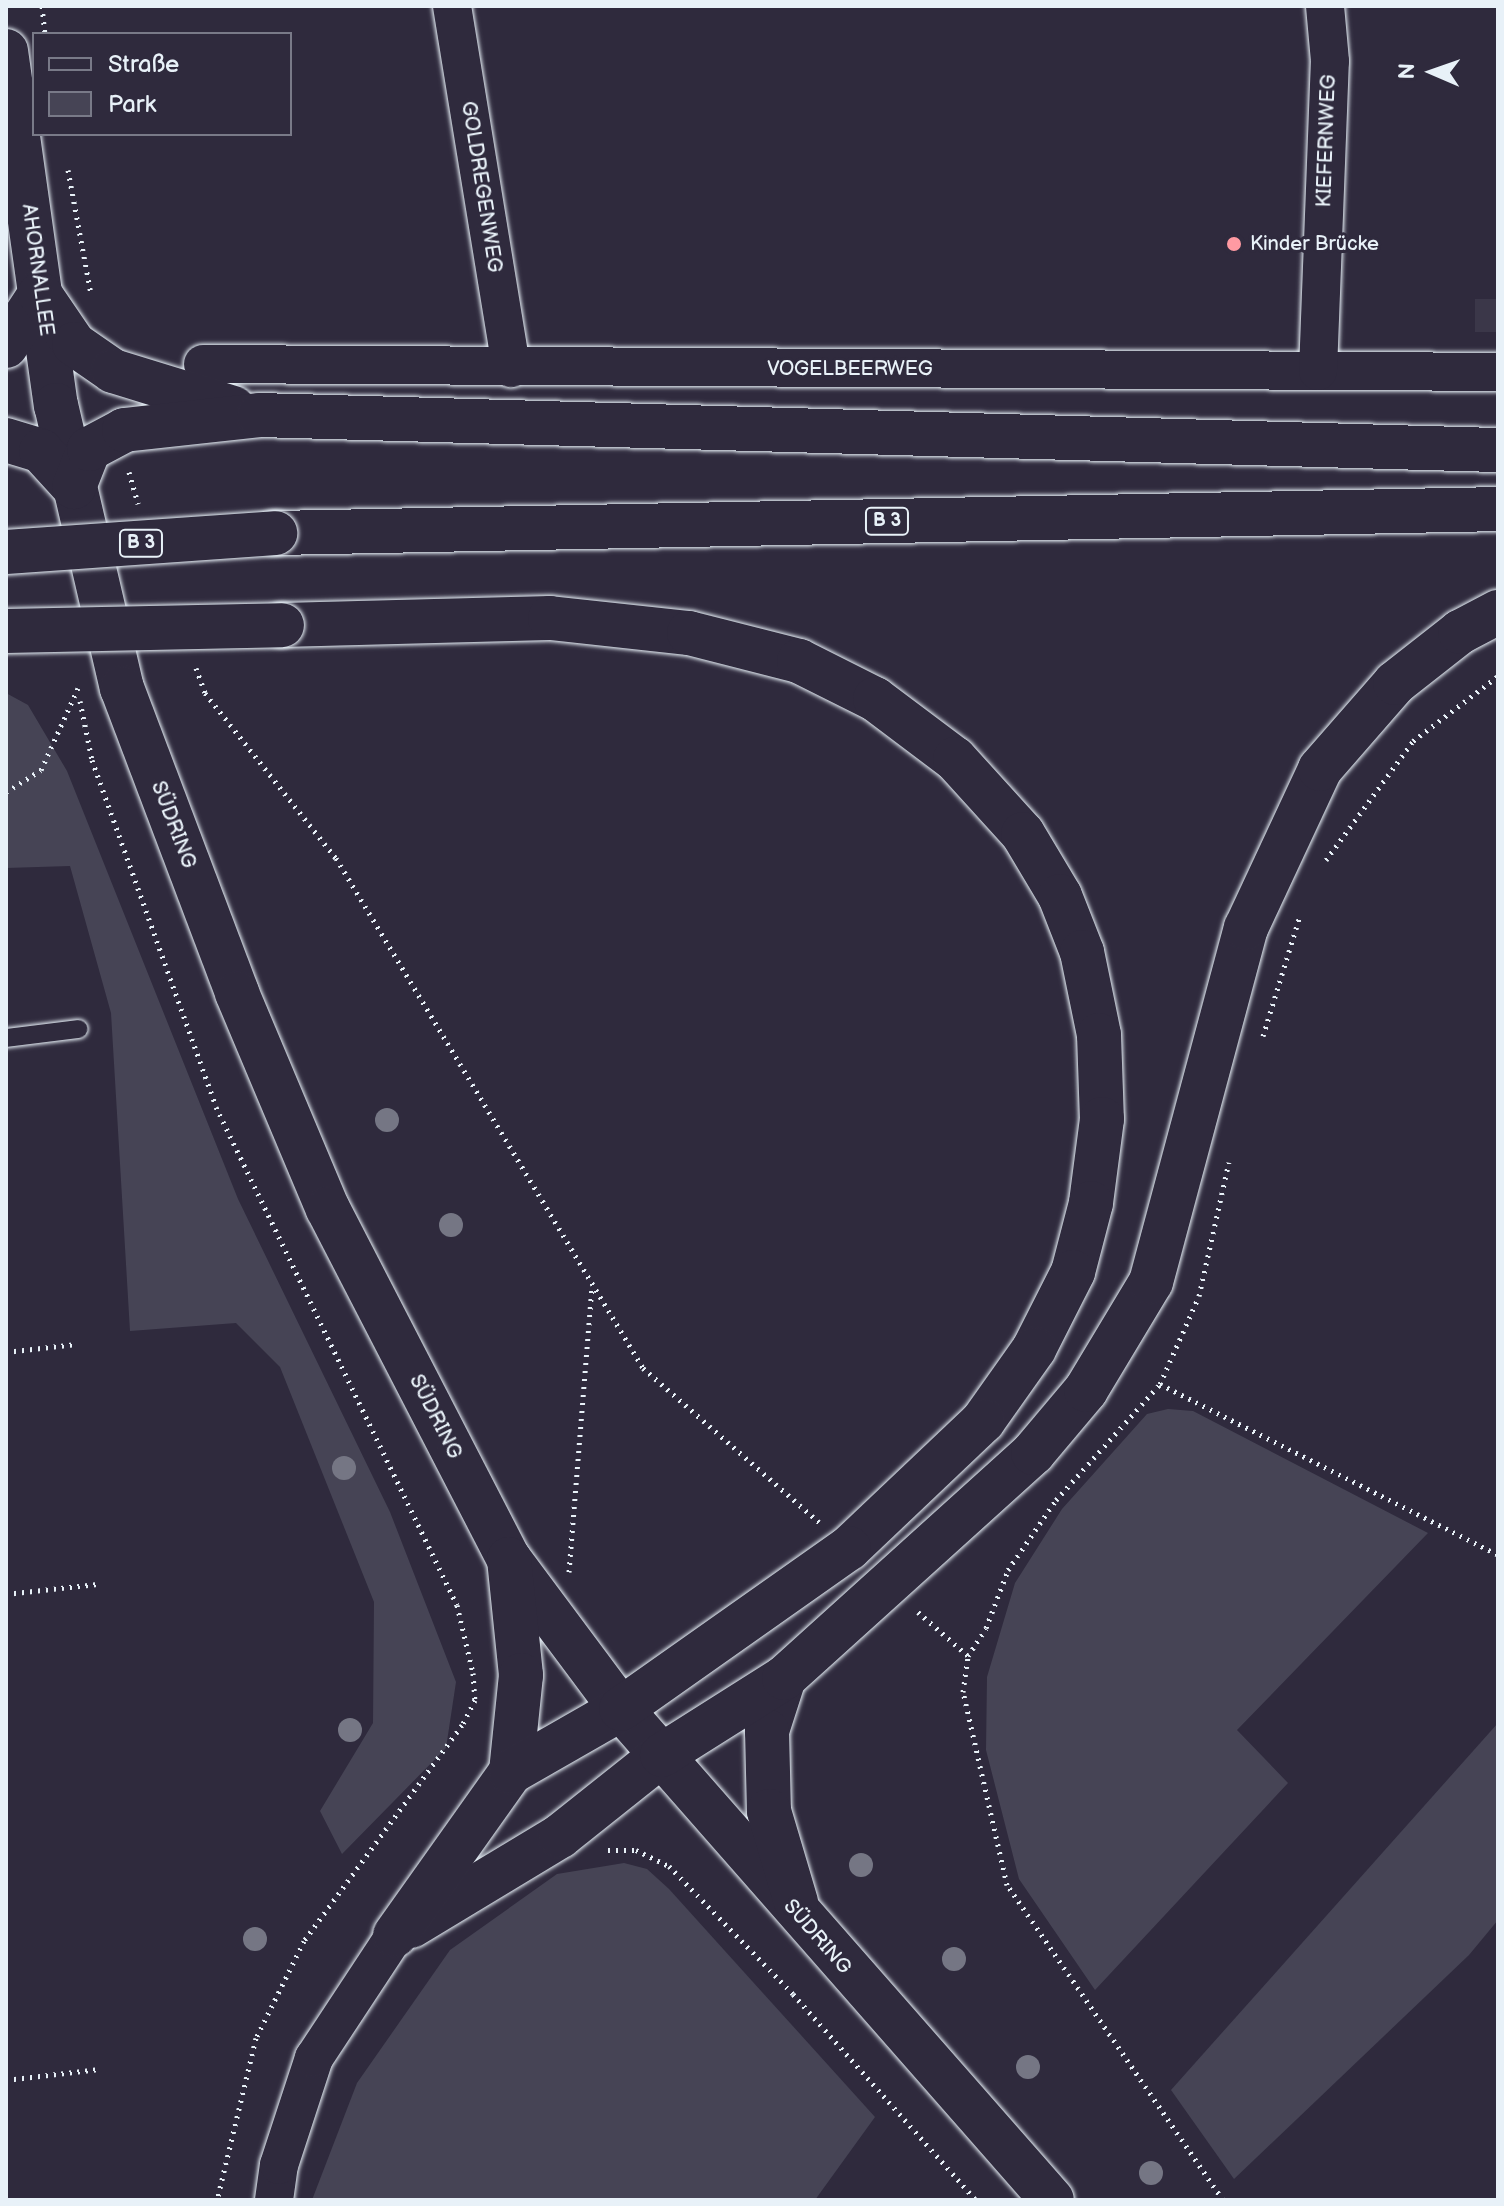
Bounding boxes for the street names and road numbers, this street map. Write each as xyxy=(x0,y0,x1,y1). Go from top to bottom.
street label: KIEFERNWEG xyxy=(1313,74,1341,208)
street label: GOLDREGENWEG xyxy=(456,100,506,274)
street label: AHORNALLEE xyxy=(16,203,58,337)
street label: VOGELBEERWEG xyxy=(767,357,933,381)
road number: B 3 xyxy=(863,507,911,535)
road number: B 3 xyxy=(117,529,165,557)
street label: SÜDRING xyxy=(145,778,201,872)
street label: SÜDRING xyxy=(404,1371,466,1463)
street label: SÜDRING xyxy=(778,1895,856,1979)

